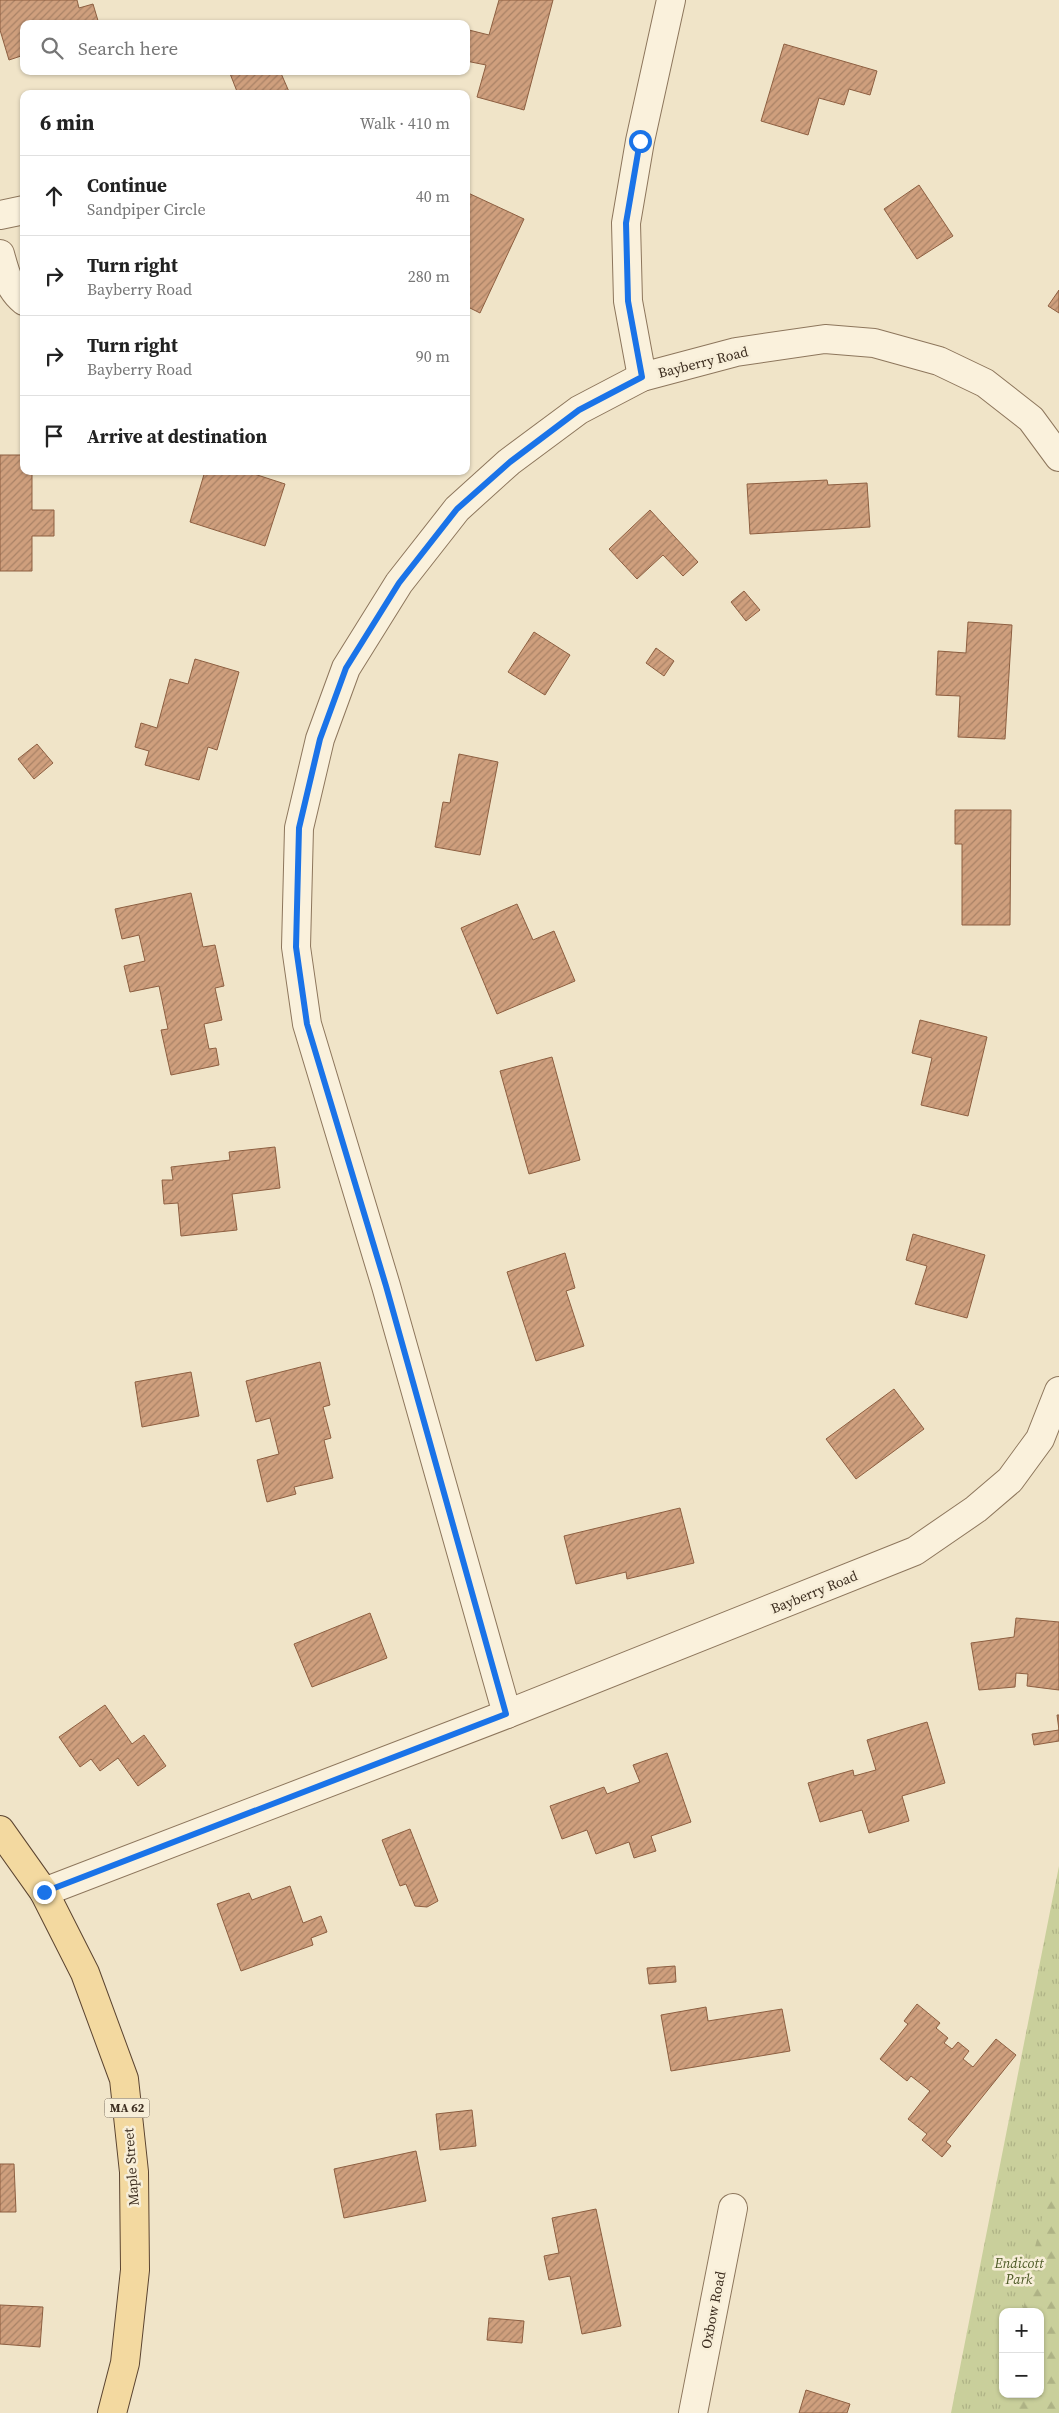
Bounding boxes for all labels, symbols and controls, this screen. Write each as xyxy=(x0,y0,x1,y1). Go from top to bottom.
search box xyxy=(20,20,470,75)
icon: search xyxy=(38,34,66,62)
text: Search here xyxy=(78,35,178,61)
text: 6 min xyxy=(40,108,95,137)
text: Walk · 410 m xyxy=(360,112,450,134)
route start xyxy=(629,130,652,153)
text: Continue xyxy=(87,172,167,198)
icon: ahead xyxy=(40,182,68,210)
text: 40 m xyxy=(416,185,450,207)
text: Sandpiper Circle xyxy=(87,198,206,220)
text: Turn right xyxy=(87,252,178,278)
icon: right xyxy=(40,262,68,290)
text: 280 m xyxy=(408,265,450,287)
text: Bayberry Road xyxy=(87,278,192,300)
text: Turn right xyxy=(87,332,178,358)
street label: Bayberry Road xyxy=(656,341,750,383)
icon: right xyxy=(40,342,68,370)
text: 90 m xyxy=(416,345,450,367)
text: Bayberry Road xyxy=(87,358,192,380)
icon: arrive xyxy=(40,422,68,450)
text: Arrive at destination xyxy=(87,423,267,449)
street label: Bayberry Road xyxy=(768,1565,860,1619)
route end xyxy=(33,1881,56,1904)
road number: MA 62 xyxy=(104,2098,150,2118)
street label: Maple Street xyxy=(118,2127,144,2207)
park label: Endicott Park xyxy=(993,2253,1045,2289)
street label: Oxbow Road xyxy=(696,2269,730,2351)
map controls xyxy=(999,2308,1044,2398)
button: + xyxy=(999,2308,1044,2353)
button: − xyxy=(999,2353,1044,2398)

